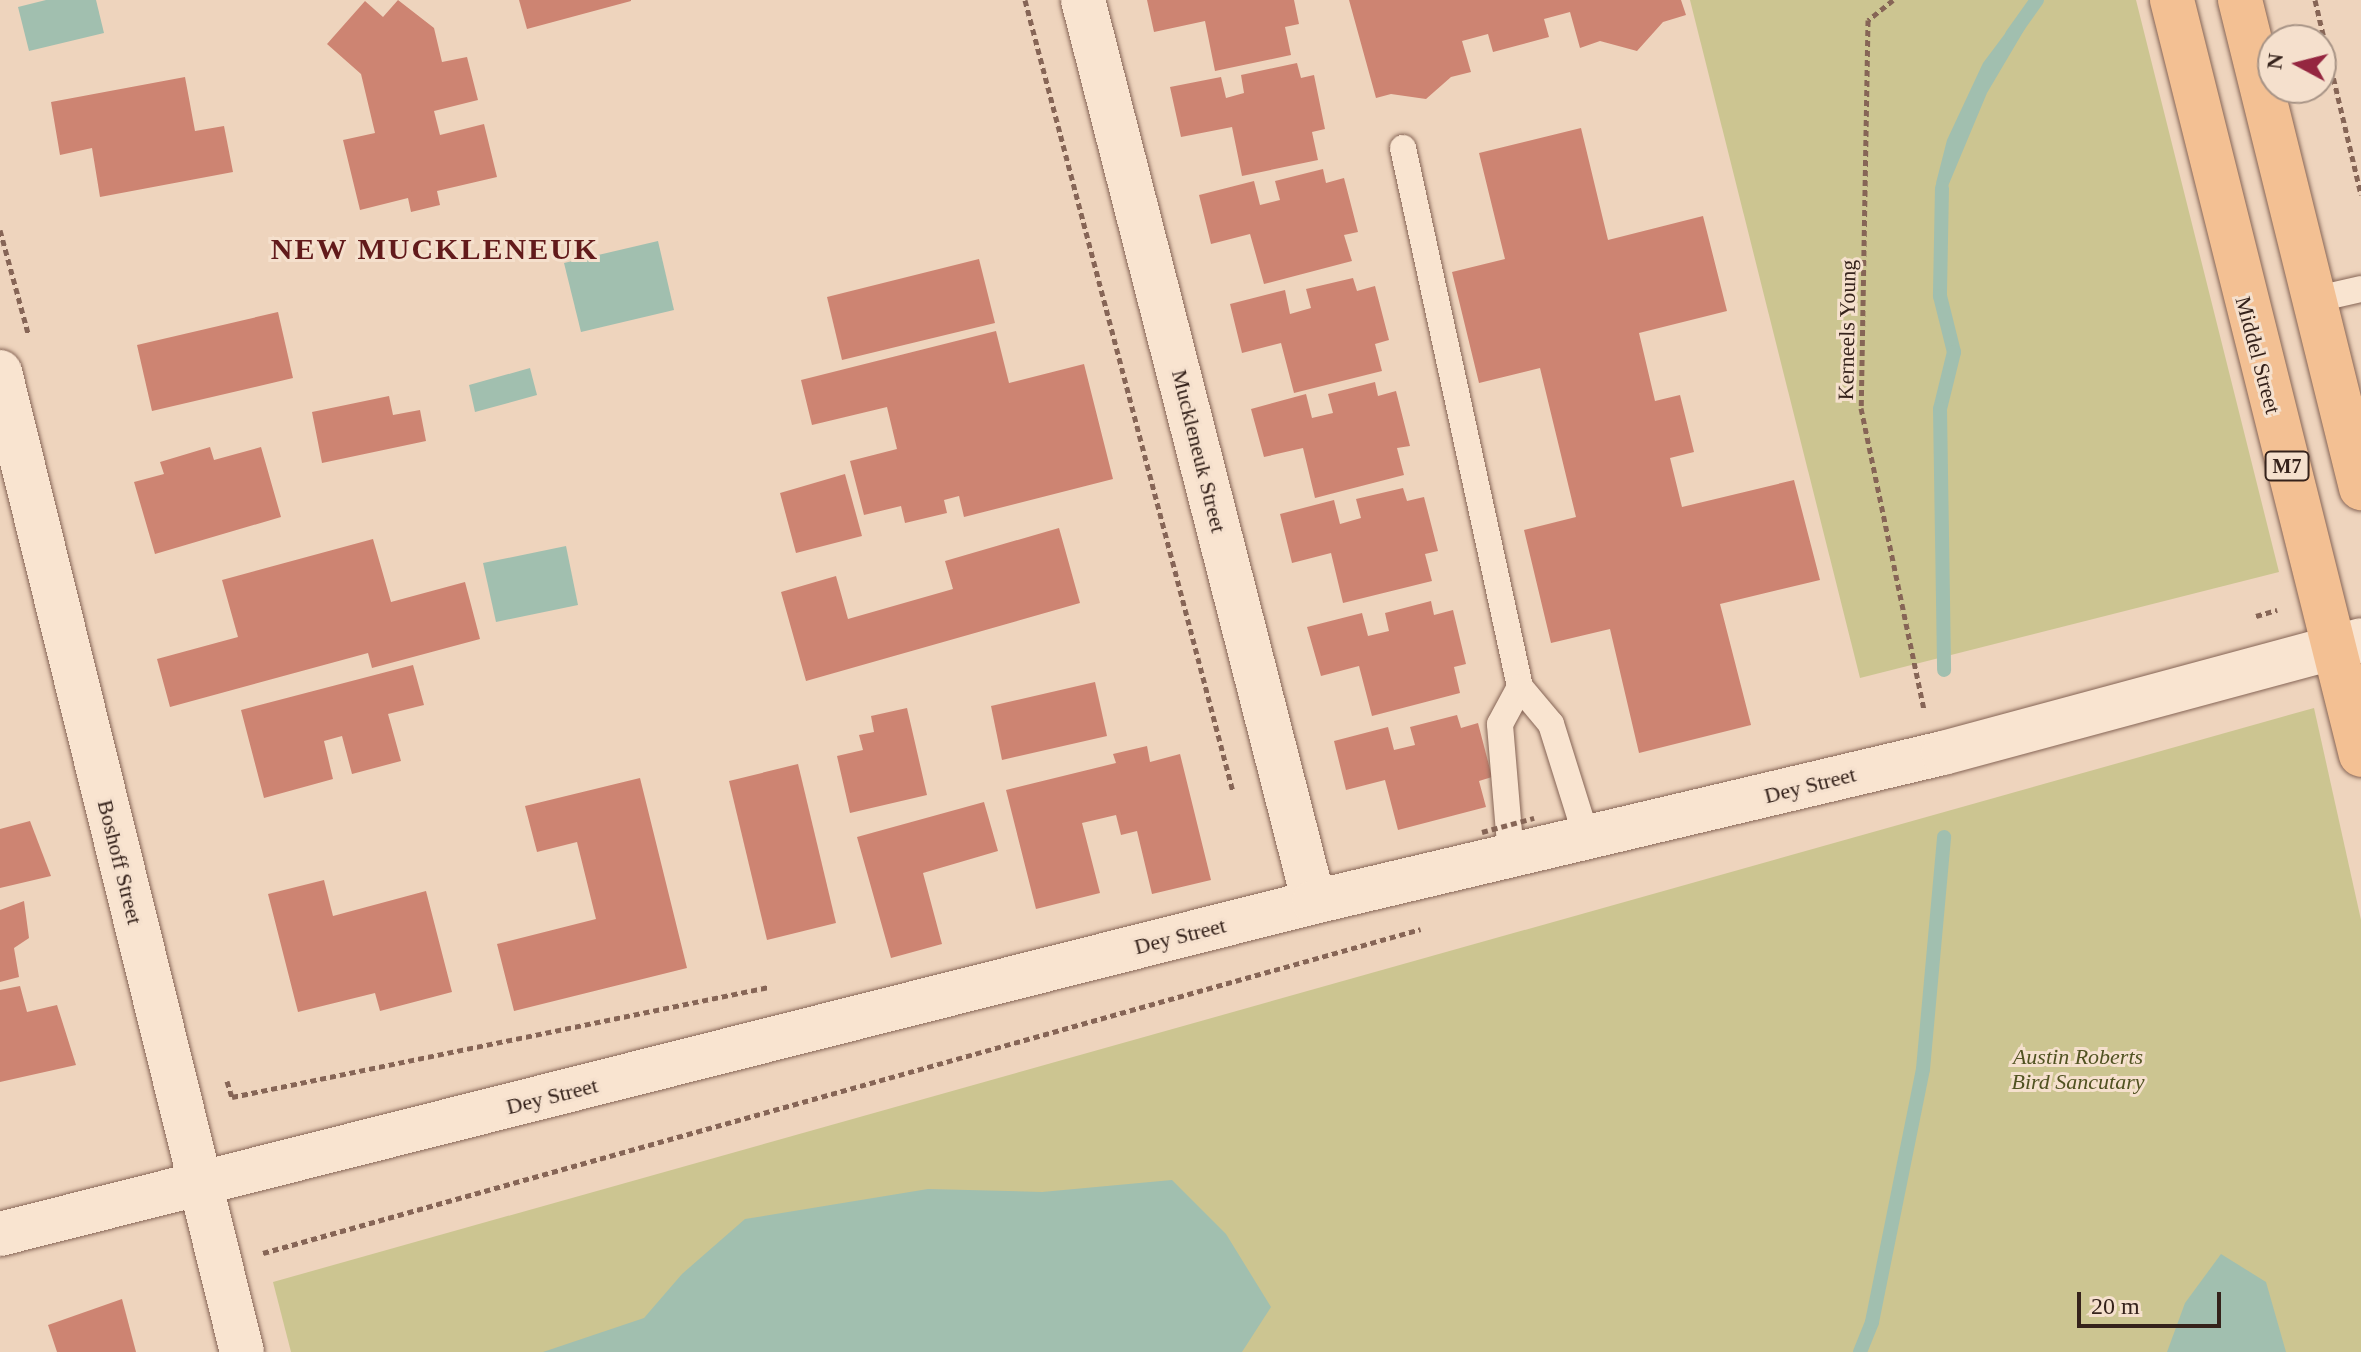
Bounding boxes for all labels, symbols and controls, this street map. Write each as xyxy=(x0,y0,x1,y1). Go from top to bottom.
north arrow xyxy=(2257,24,2337,104)
text: N xyxy=(2261,52,2288,71)
district label: NEW MUCKLENEUK xyxy=(271,231,599,267)
street label: Kerneels Young xyxy=(1833,259,1861,401)
street label: Middel Street xyxy=(2230,293,2286,417)
street label: Muckleneuk Street xyxy=(1166,367,1232,535)
road number: M7 xyxy=(2263,450,2311,482)
street label: Dey Street xyxy=(1761,761,1859,809)
street label: Boshoff Street xyxy=(92,797,148,927)
street label: Dey Street xyxy=(1131,912,1229,960)
park label: Austin Roberts Bird Sancutary xyxy=(2012,1043,2144,1094)
street label: Dey Street xyxy=(503,1072,601,1120)
scale bar xyxy=(2081,1276,2225,1326)
text: 20 m xyxy=(2091,1293,2140,1319)

